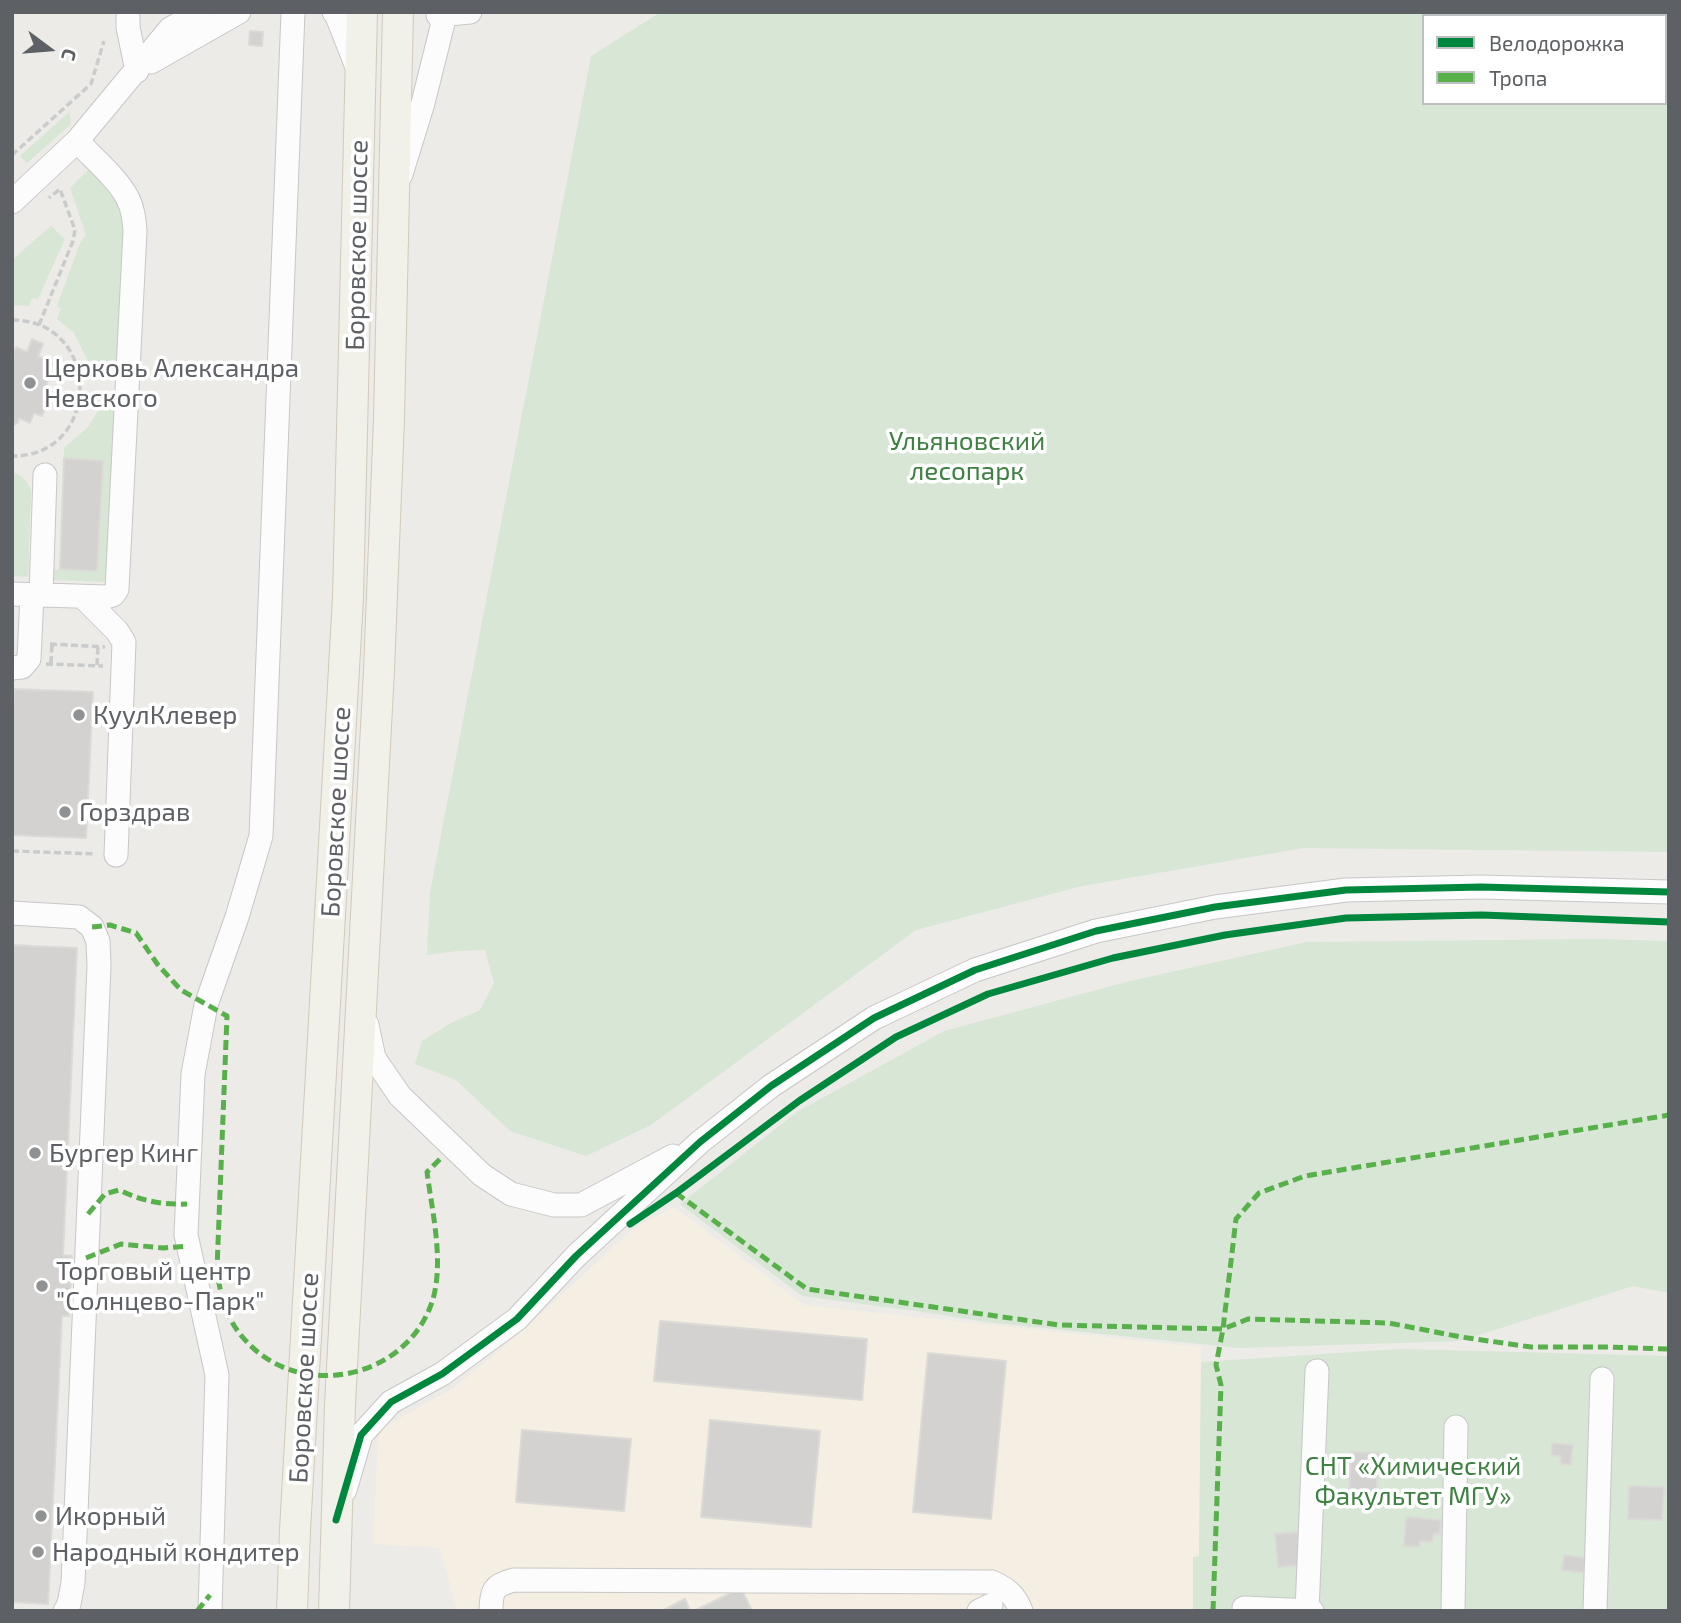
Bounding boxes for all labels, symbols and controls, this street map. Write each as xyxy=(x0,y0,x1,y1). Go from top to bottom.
north arrow xyxy=(14,14,84,84)
legend xyxy=(1422,14,1667,105)
text: Велодорожка xyxy=(1489,30,1625,55)
text: С xyxy=(57,46,82,63)
text: Тропа xyxy=(1489,65,1547,90)
street label: Боровское шоссе xyxy=(340,139,374,351)
place label: Церковь Александра Невского xyxy=(44,352,299,414)
marker: Церковь Александра Невского xyxy=(22,375,38,391)
park label: Ульяновский лесопарк xyxy=(889,425,1045,486)
place label: КуулКлевер xyxy=(93,699,237,731)
street label: Боровское шоссе xyxy=(315,706,357,918)
marker: КуулКлевер xyxy=(71,707,87,723)
place label: Горздрав xyxy=(79,796,190,828)
marker: Горздрав xyxy=(57,804,73,820)
place label: Бургер Кинг xyxy=(49,1137,198,1169)
marker: Бургер Кинг xyxy=(27,1145,43,1161)
place label: Торговый центр "Солнцево-Парк" xyxy=(56,1255,264,1316)
street label: Боровское шоссе xyxy=(283,1272,325,1484)
marker: Торговый центр "Солнцево-Парк" xyxy=(34,1278,50,1294)
park label: СНТ «Химический Факультет МГУ» xyxy=(1305,1450,1521,1512)
place label: Икорный xyxy=(55,1500,166,1532)
marker: Икорный xyxy=(33,1508,49,1524)
place label: Народный кондитер xyxy=(52,1536,300,1568)
marker: Народный кондитер xyxy=(30,1544,46,1560)

